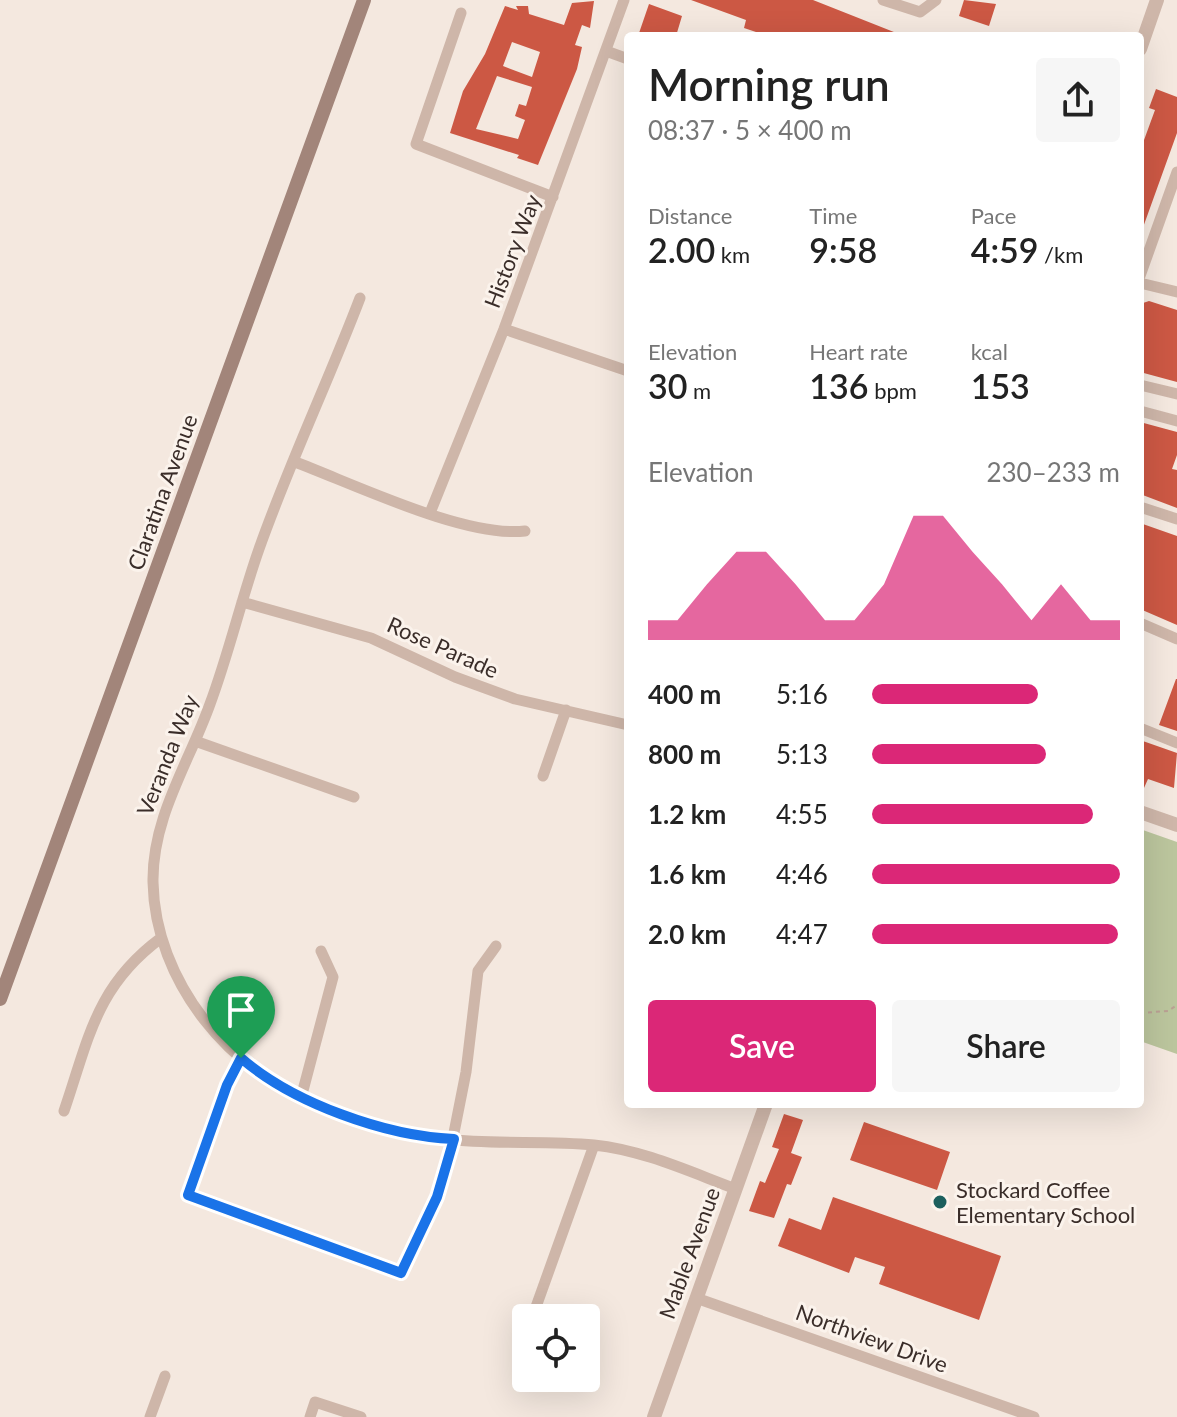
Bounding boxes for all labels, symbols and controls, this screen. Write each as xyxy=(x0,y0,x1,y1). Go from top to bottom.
text: Morning run xyxy=(648,58,890,110)
button: share xyxy=(1036,58,1120,142)
text: 08:37 · 5 × 400 m xyxy=(648,114,852,146)
street label: History Way xyxy=(478,190,546,312)
text: Distance xyxy=(648,202,732,229)
text: Time xyxy=(809,202,857,229)
text: Pace xyxy=(971,202,1016,229)
text: 2.00 xyxy=(648,229,715,270)
text: 9:58 xyxy=(809,229,877,270)
text: 4:59 xyxy=(971,229,1038,270)
text: km xyxy=(715,241,750,268)
text: /km xyxy=(1038,241,1083,268)
text: Elevation xyxy=(648,338,737,365)
text: Heart rate xyxy=(809,338,908,365)
text: kcal xyxy=(971,338,1008,365)
text: 30 xyxy=(648,365,687,406)
text: 136 xyxy=(809,365,869,406)
text: 153 xyxy=(971,365,1030,406)
text: m xyxy=(687,377,711,404)
text: bpm xyxy=(869,377,917,404)
street label: Claratina Avenue xyxy=(121,410,203,574)
text: Elevation xyxy=(648,456,754,488)
text: 230–233 m xyxy=(986,456,1120,488)
street label: Rose Parade xyxy=(383,611,503,683)
text: 400 m xyxy=(648,678,721,710)
text: 5:16 xyxy=(776,678,828,710)
street label: Veranda Way xyxy=(130,690,204,819)
text: 800 m xyxy=(648,738,721,770)
text: 5:13 xyxy=(776,738,828,770)
text: 1.2 km xyxy=(648,798,726,830)
text: 4:55 xyxy=(776,798,828,830)
text: 1.6 km xyxy=(648,858,726,890)
text: 4:46 xyxy=(776,858,828,890)
text: 2.0 km xyxy=(648,918,726,950)
text: 4:47 xyxy=(776,918,828,950)
pin xyxy=(207,976,275,1058)
icon: arrive xyxy=(219,988,263,1032)
button: Save xyxy=(648,1000,876,1092)
button: Share xyxy=(892,1000,1120,1092)
place label: Stockard Coffee Elementary School xyxy=(956,1176,1135,1228)
street label: Mable Avenue xyxy=(653,1184,725,1322)
marker: Stockard Coffee Elementary School xyxy=(931,1193,949,1211)
street label: Northview Drive xyxy=(792,1298,952,1378)
map controls xyxy=(512,1304,600,1392)
button: locate xyxy=(512,1304,600,1392)

